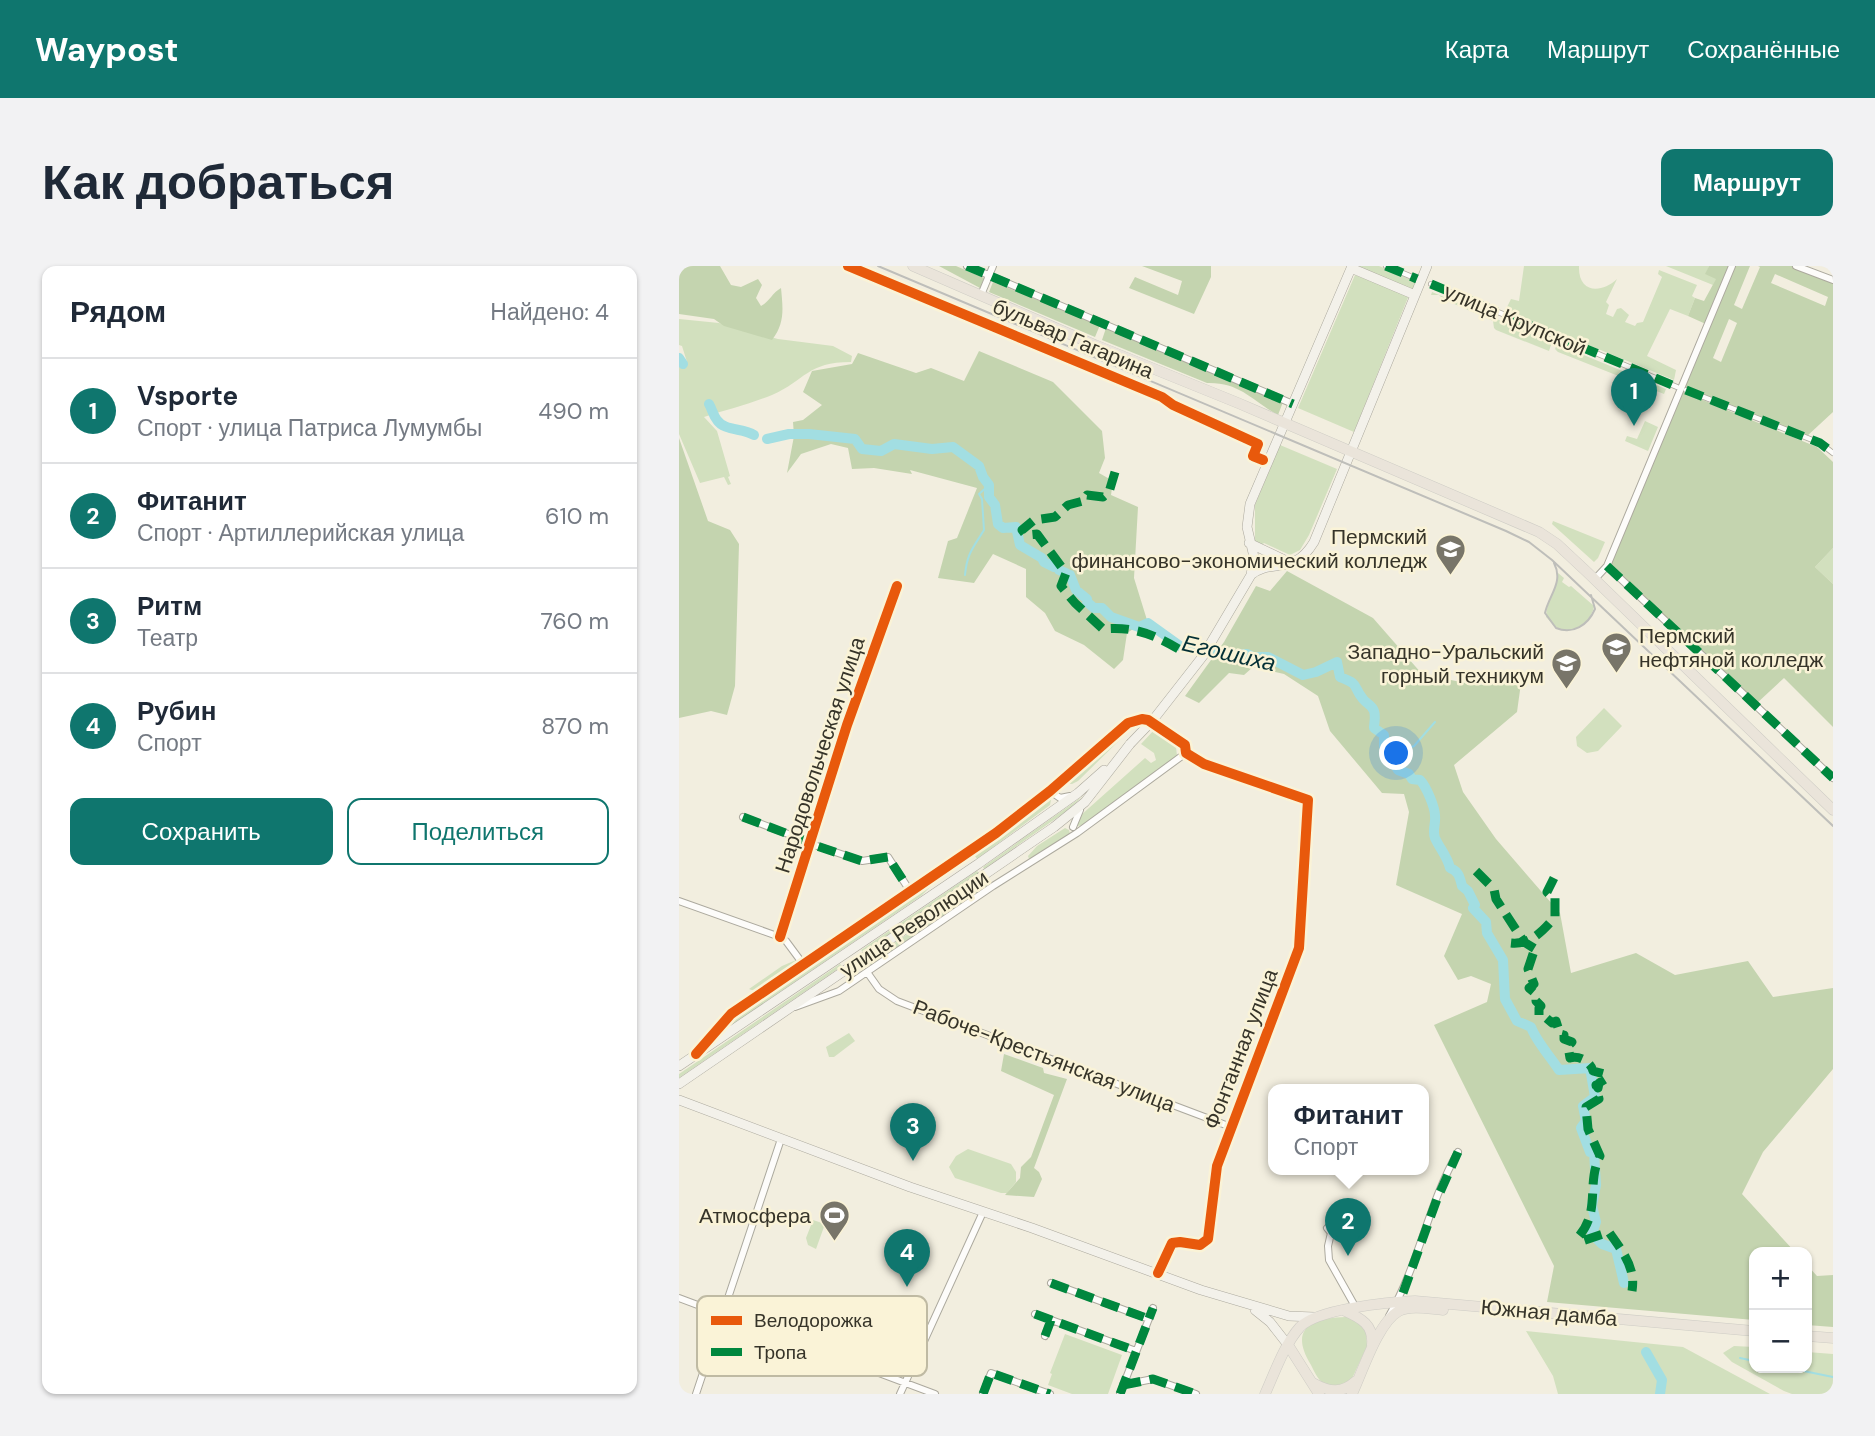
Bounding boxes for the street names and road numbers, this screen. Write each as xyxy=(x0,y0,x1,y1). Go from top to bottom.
street label: улица Крупской xyxy=(1439,277,1591,363)
street label: бульвар Гагарина xyxy=(988,292,1158,386)
street label: Народовольческая улица xyxy=(769,633,872,877)
street label: улица Революции xyxy=(834,864,994,984)
street label: Фонтанная улица xyxy=(1197,964,1285,1133)
street label: Рабоче-Крестьянская улица xyxy=(909,993,1179,1119)
street label: Южная дамба xyxy=(1480,1293,1619,1333)

